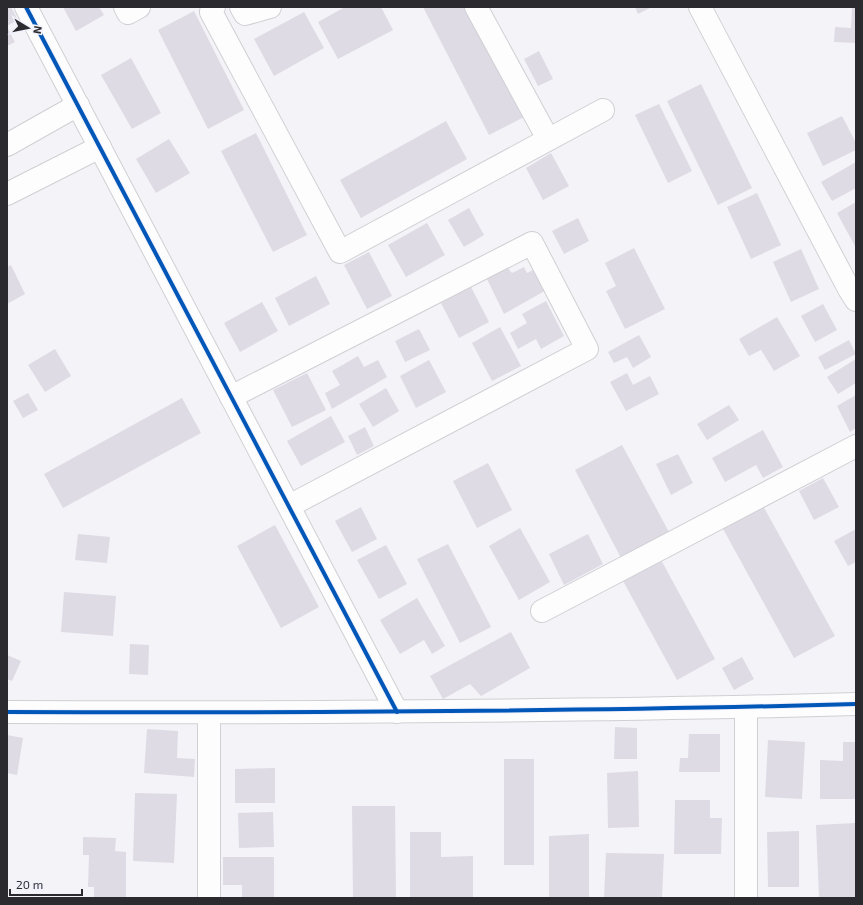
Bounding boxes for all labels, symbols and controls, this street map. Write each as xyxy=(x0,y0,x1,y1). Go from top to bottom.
north arrow xyxy=(8,8,48,48)
text: N xyxy=(31,25,45,35)
scale bar xyxy=(10,871,82,897)
text: 20 m xyxy=(16,877,43,891)

